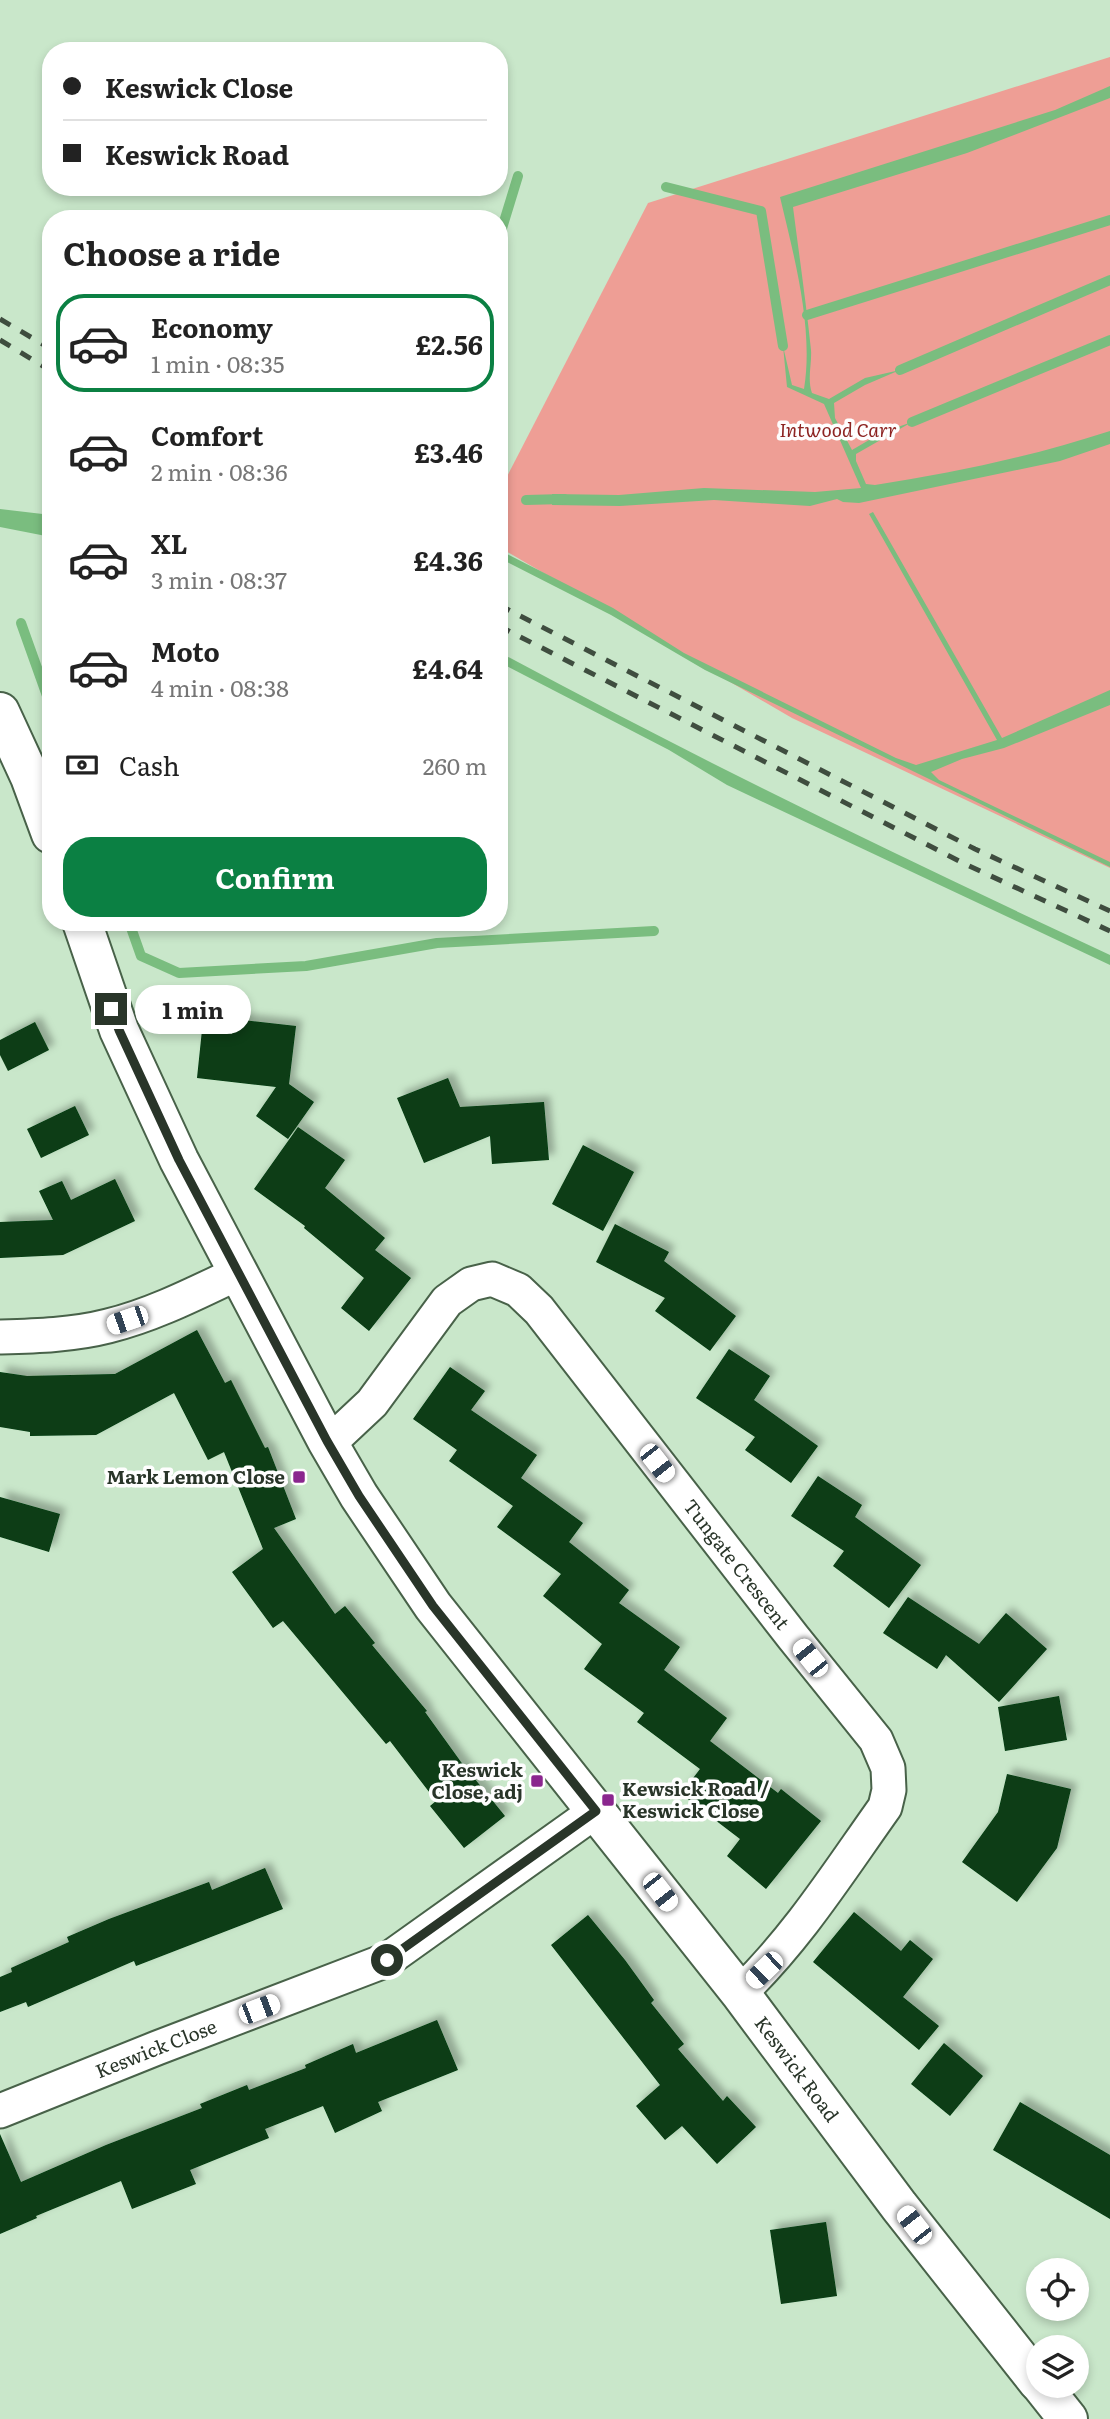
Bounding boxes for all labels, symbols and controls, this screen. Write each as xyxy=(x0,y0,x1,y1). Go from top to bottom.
text: Keswick Close xyxy=(105,67,293,106)
text: Keswick Road xyxy=(105,134,289,173)
text: Choose a ride xyxy=(63,228,280,276)
text: Economy xyxy=(151,307,273,346)
icon: car xyxy=(67,312,130,375)
text: £2.56 xyxy=(415,324,483,363)
text: 1 min · 08:35 xyxy=(151,346,284,380)
text: Comfort xyxy=(151,415,263,454)
park label: Intwood Carr xyxy=(779,415,897,443)
icon: car xyxy=(67,420,130,483)
text: £3.46 xyxy=(414,432,483,471)
text: 2 min · 08:36 xyxy=(151,454,288,488)
text: XL xyxy=(151,523,188,562)
icon: car xyxy=(67,528,130,591)
text: £4.36 xyxy=(413,540,483,579)
text: 3 min · 08:37 xyxy=(151,562,287,596)
text: Moto xyxy=(151,631,220,670)
icon: car xyxy=(67,636,130,699)
text: £4.64 xyxy=(412,648,483,687)
text: 4 min · 08:38 xyxy=(151,670,289,704)
text: Cash xyxy=(119,745,180,784)
icon: cash xyxy=(63,746,101,784)
text: 260 m xyxy=(423,748,487,782)
button: Confirm xyxy=(63,837,487,917)
callout: 1 min xyxy=(136,984,251,1034)
text: 1 min xyxy=(162,992,224,1026)
route end xyxy=(95,993,127,1025)
car xyxy=(104,1303,151,1337)
car xyxy=(636,1440,679,1486)
place label: Mark Lemon Close xyxy=(107,1462,285,1490)
marker: Mark Lemon Close xyxy=(291,1469,307,1485)
street label: Tungate Crescent xyxy=(678,1492,797,1635)
car xyxy=(789,1635,832,1681)
place label: Keswick Close, adj xyxy=(431,1755,523,1805)
marker: Keswick Close, adj xyxy=(529,1773,545,1789)
place label: Kewsick Road / Keswick Close xyxy=(622,1774,769,1824)
marker: Kewsick Road / Keswick Close xyxy=(600,1792,616,1808)
car xyxy=(639,1869,682,1915)
route start xyxy=(371,1944,403,1976)
car xyxy=(742,1948,787,1992)
car xyxy=(236,1992,283,2026)
street label: Keswick Road xyxy=(749,2010,847,2127)
street label: Keswick Close xyxy=(91,2011,221,2084)
car xyxy=(893,2202,936,2248)
map controls xyxy=(1026,2258,1089,2398)
button: locate xyxy=(1026,2258,1089,2321)
button: layers xyxy=(1026,2335,1089,2398)

